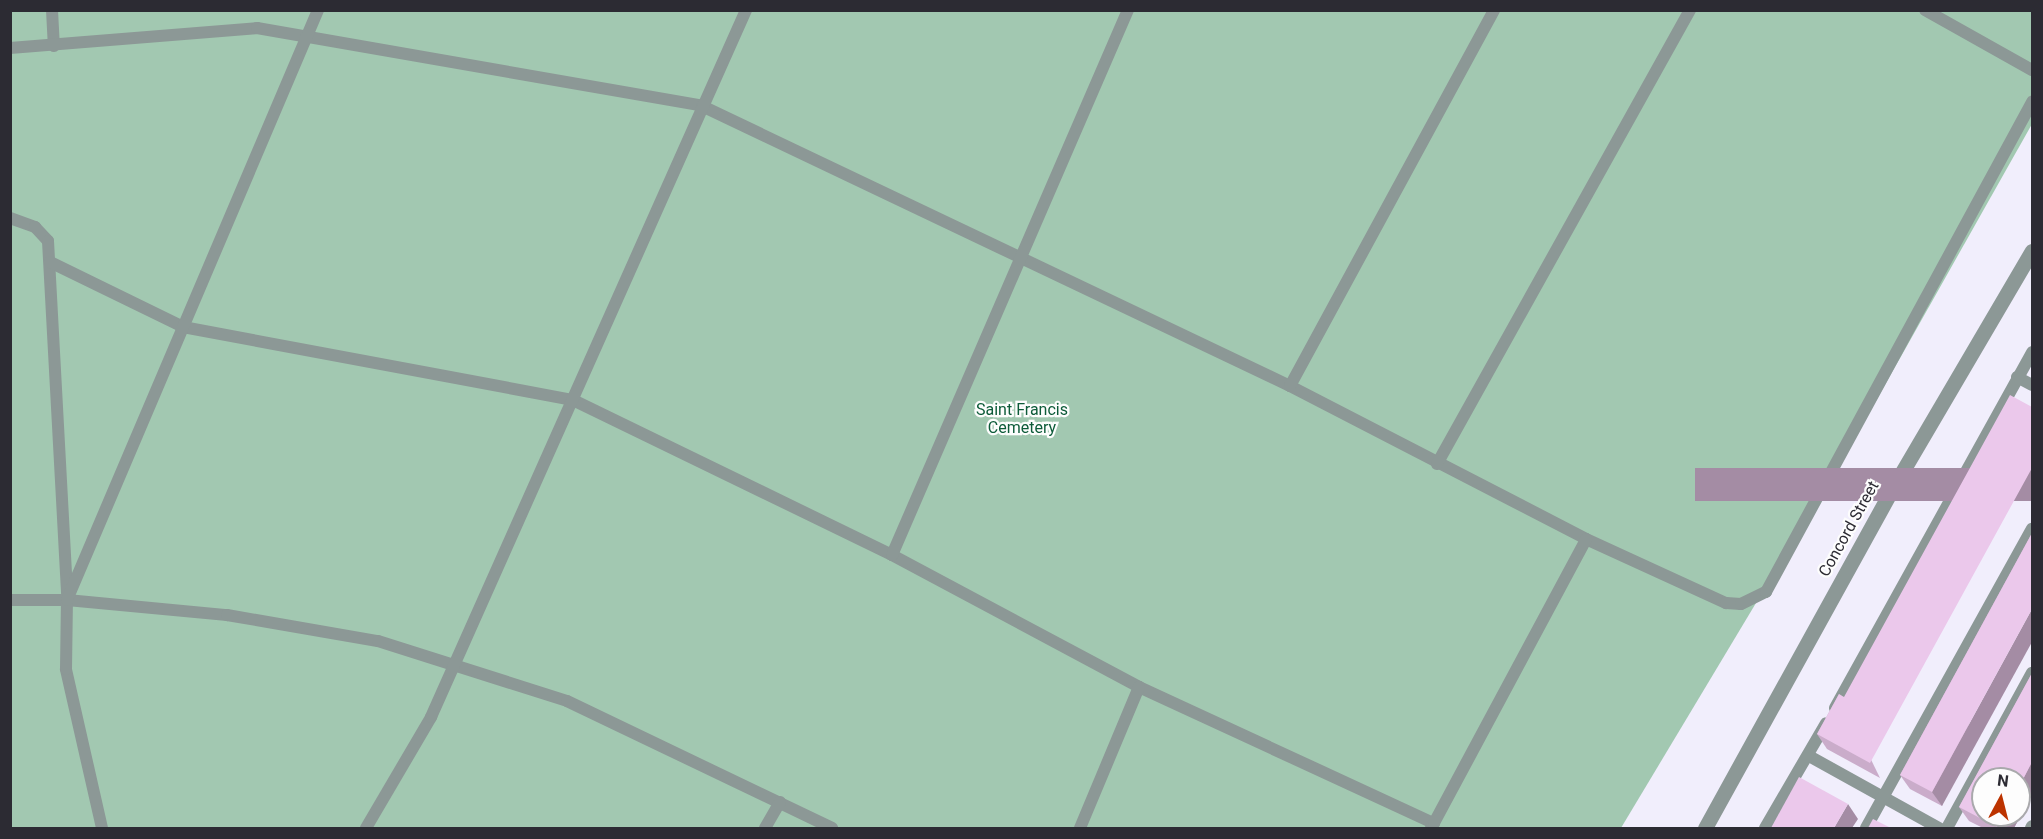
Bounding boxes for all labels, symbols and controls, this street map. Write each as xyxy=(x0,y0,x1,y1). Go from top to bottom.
park label: Saint Francis Cemetery xyxy=(976,400,1068,438)
street label: Concord Street xyxy=(1815,478,1883,580)
north arrow xyxy=(1971,767,2031,827)
text: N xyxy=(1996,771,2010,791)

